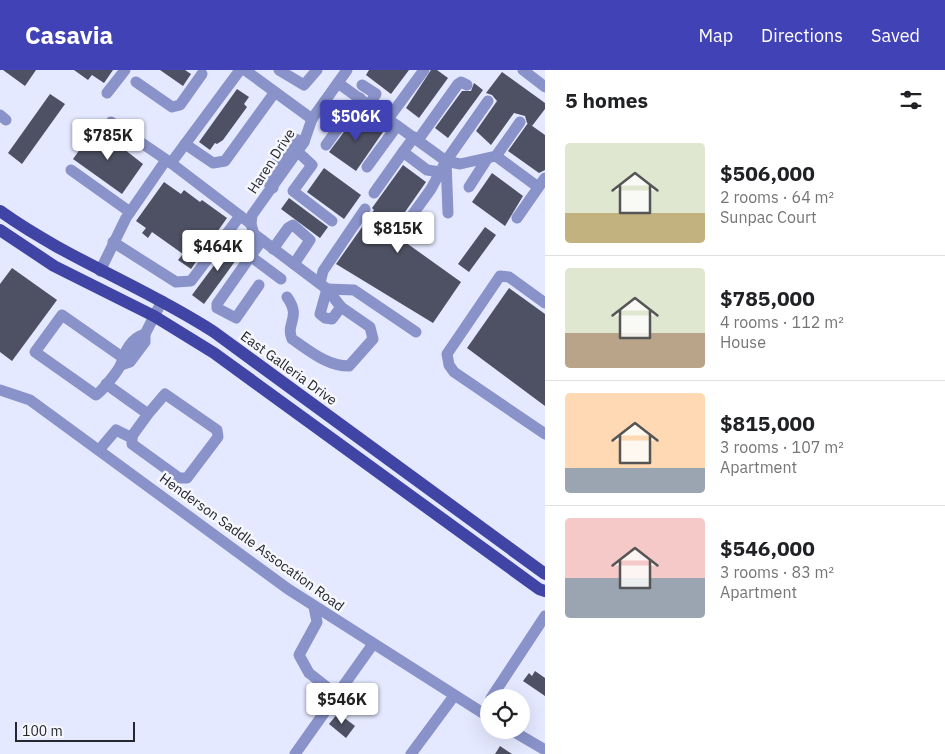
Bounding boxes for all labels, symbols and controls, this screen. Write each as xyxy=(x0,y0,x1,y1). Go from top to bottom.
text: Casavia xyxy=(25,19,113,51)
text: Map xyxy=(698,24,733,47)
text: Directions xyxy=(761,24,843,47)
text: Saved xyxy=(871,24,920,47)
text: 5 homes xyxy=(565,86,648,114)
icon: filters xyxy=(897,86,925,114)
pin: $506K xyxy=(321,100,391,142)
text: $506K xyxy=(331,106,381,126)
pin: $785K xyxy=(73,118,143,161)
text: $785K xyxy=(83,125,133,145)
street label: Haren Drive xyxy=(243,125,299,197)
text: $506,000 xyxy=(720,159,815,187)
icon: home xyxy=(605,163,665,223)
text: 2 rooms · 64 m² xyxy=(720,187,834,207)
text: Sunpac Court xyxy=(720,207,817,227)
pin: $815K xyxy=(363,212,433,254)
text: $815K xyxy=(373,218,423,238)
pin: $464K xyxy=(183,230,253,272)
text: $464K xyxy=(193,236,243,256)
text: $785,000 xyxy=(720,284,815,312)
icon: home xyxy=(605,288,665,348)
text: 4 rooms · 112 m² xyxy=(720,312,844,332)
street label: East Galleria Drive xyxy=(237,327,341,409)
text: House xyxy=(720,332,766,352)
text: $815,000 xyxy=(720,409,815,437)
icon: home xyxy=(605,413,665,473)
text: 3 rooms · 107 m² xyxy=(720,437,844,457)
text: Apartment xyxy=(720,457,797,477)
street label: Henderson Saddle Assocation Road xyxy=(156,469,348,615)
text: $546,000 xyxy=(720,534,815,562)
icon: home xyxy=(605,538,665,598)
text: 3 rooms · 83 m² xyxy=(720,562,834,582)
text: Apartment xyxy=(720,582,797,602)
pin: $546K xyxy=(307,682,377,725)
text: $546K xyxy=(317,689,367,709)
map controls xyxy=(480,689,530,739)
button: locate xyxy=(480,689,530,739)
scale bar xyxy=(15,719,135,742)
text: 100 m xyxy=(22,722,63,740)

